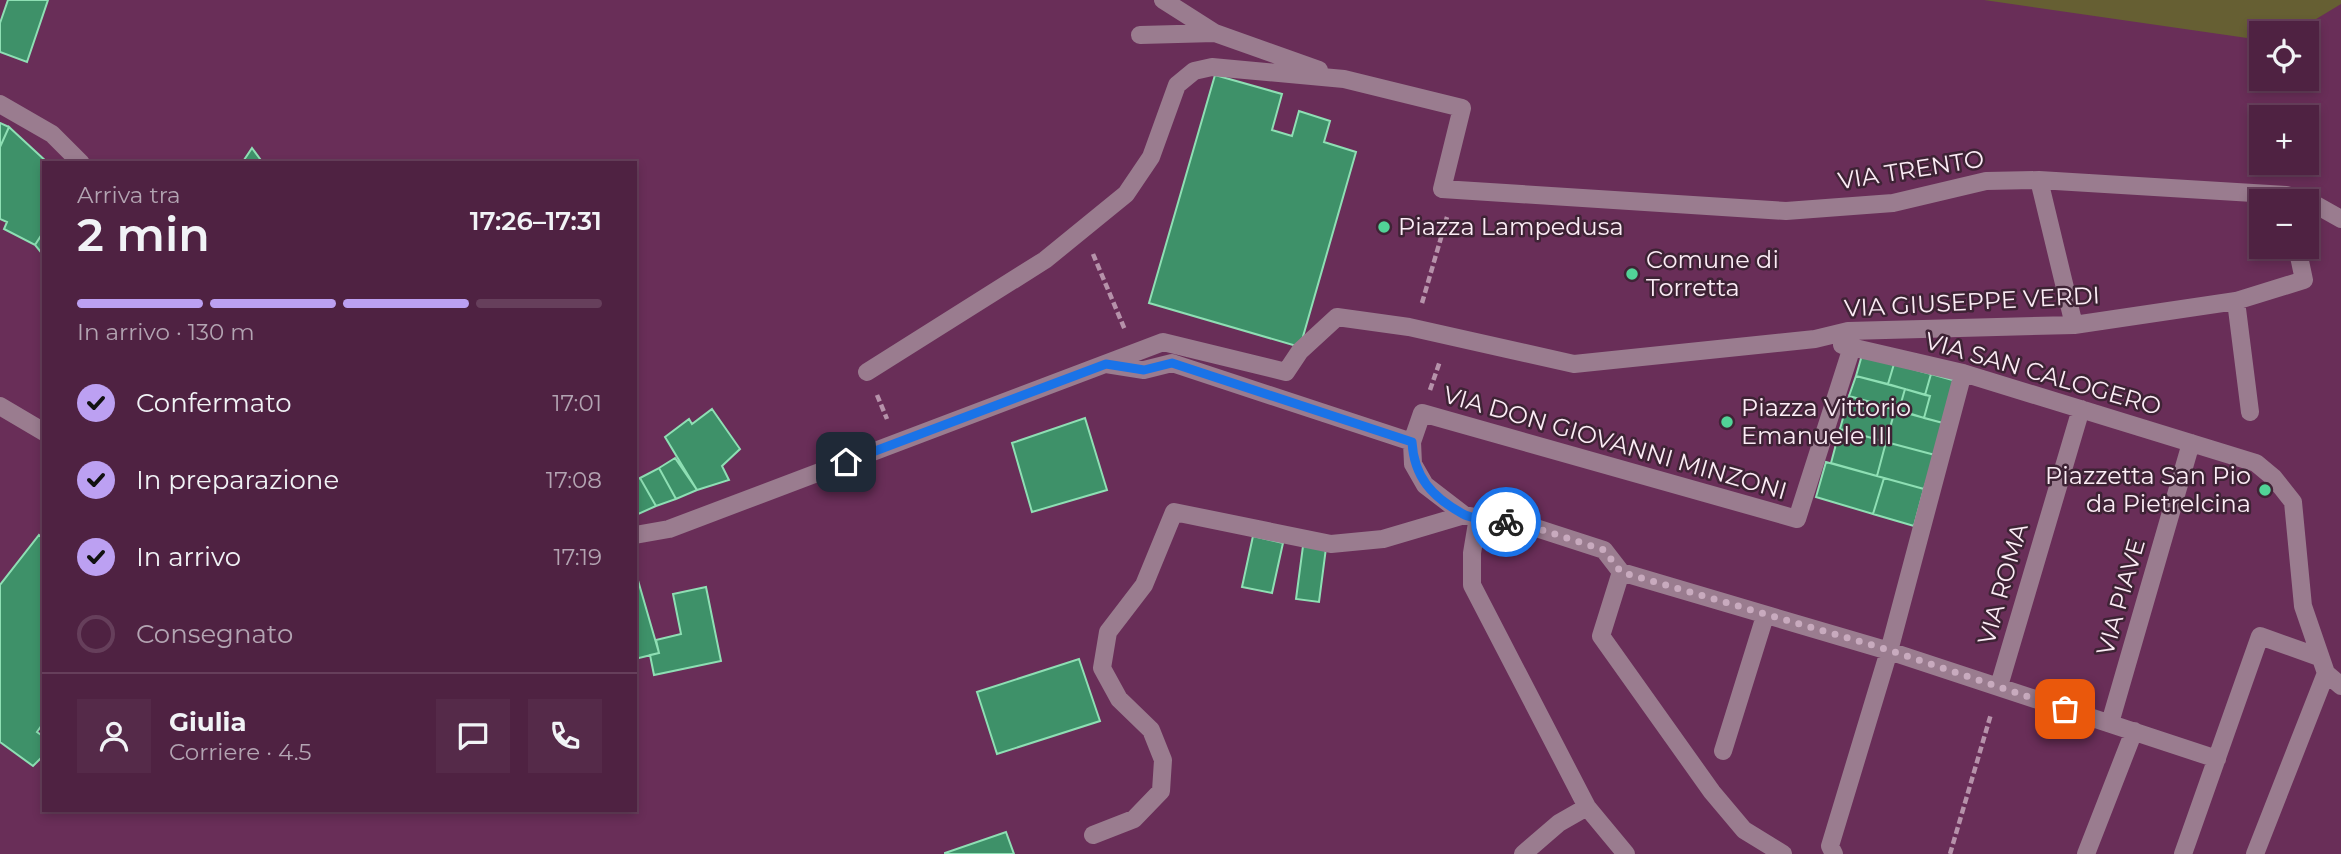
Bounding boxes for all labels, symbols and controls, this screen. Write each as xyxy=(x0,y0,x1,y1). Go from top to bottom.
map controls xyxy=(2249,21,2319,259)
button: locate xyxy=(2249,21,2319,91)
button: + xyxy=(2249,105,2319,175)
street label: VIA TRENTO xyxy=(1836,144,1986,195)
text: Arriva tra xyxy=(77,181,181,209)
button: − xyxy=(2249,189,2319,259)
text: 17:26–17:31 xyxy=(470,205,602,237)
text: 2 min xyxy=(77,206,210,263)
place label: Piazza Lampedusa xyxy=(1398,212,1624,241)
marker: Piazza Lampedusa xyxy=(1376,219,1392,235)
place label: Comune di Torretta xyxy=(1646,245,1779,302)
marker: Comune di Torretta xyxy=(1624,266,1640,282)
street label: VIA GIUSEPPE VERDI xyxy=(1843,280,2101,323)
text: In arrivo · 130 m xyxy=(77,318,255,346)
street label: VIA SAN CALOGERO xyxy=(1922,326,2165,421)
street label: VIA DON GIOVANNI MINZONI xyxy=(1440,380,1790,506)
icon: check xyxy=(77,384,115,422)
text: Confermato xyxy=(136,387,292,419)
text: 17:01 xyxy=(552,389,602,417)
place label: Piazza Vittorio Emanuele III xyxy=(1741,393,1911,450)
marker: Piazza Vittorio Emanuele III xyxy=(1719,414,1735,430)
pin xyxy=(816,432,876,492)
icon: home xyxy=(827,443,865,481)
icon: check xyxy=(77,461,115,499)
place label: Piazzetta San Pio da Pietrelcina xyxy=(2045,461,2251,518)
text: In preparazione xyxy=(136,464,339,496)
text: 17:08 xyxy=(546,466,602,494)
marker: Piazzetta San Pio da Pietrelcina xyxy=(2257,482,2273,498)
courier xyxy=(1471,487,1541,557)
icon: bike xyxy=(1487,503,1525,541)
street label: VIA ROMA xyxy=(1971,519,2034,648)
street label: VIA PIAVE xyxy=(2090,535,2151,659)
icon: check xyxy=(77,538,115,576)
text: In arrivo xyxy=(136,541,241,573)
text: 17:19 xyxy=(553,543,602,571)
text: Consegnato xyxy=(136,618,293,650)
pin xyxy=(2035,679,2095,739)
icon: bag xyxy=(2046,690,2084,728)
button: person xyxy=(77,699,151,773)
button: chat xyxy=(436,699,510,773)
button: phone xyxy=(528,699,602,773)
text: Giulia xyxy=(169,706,246,738)
text: Corriere · 4.5 xyxy=(169,738,312,766)

